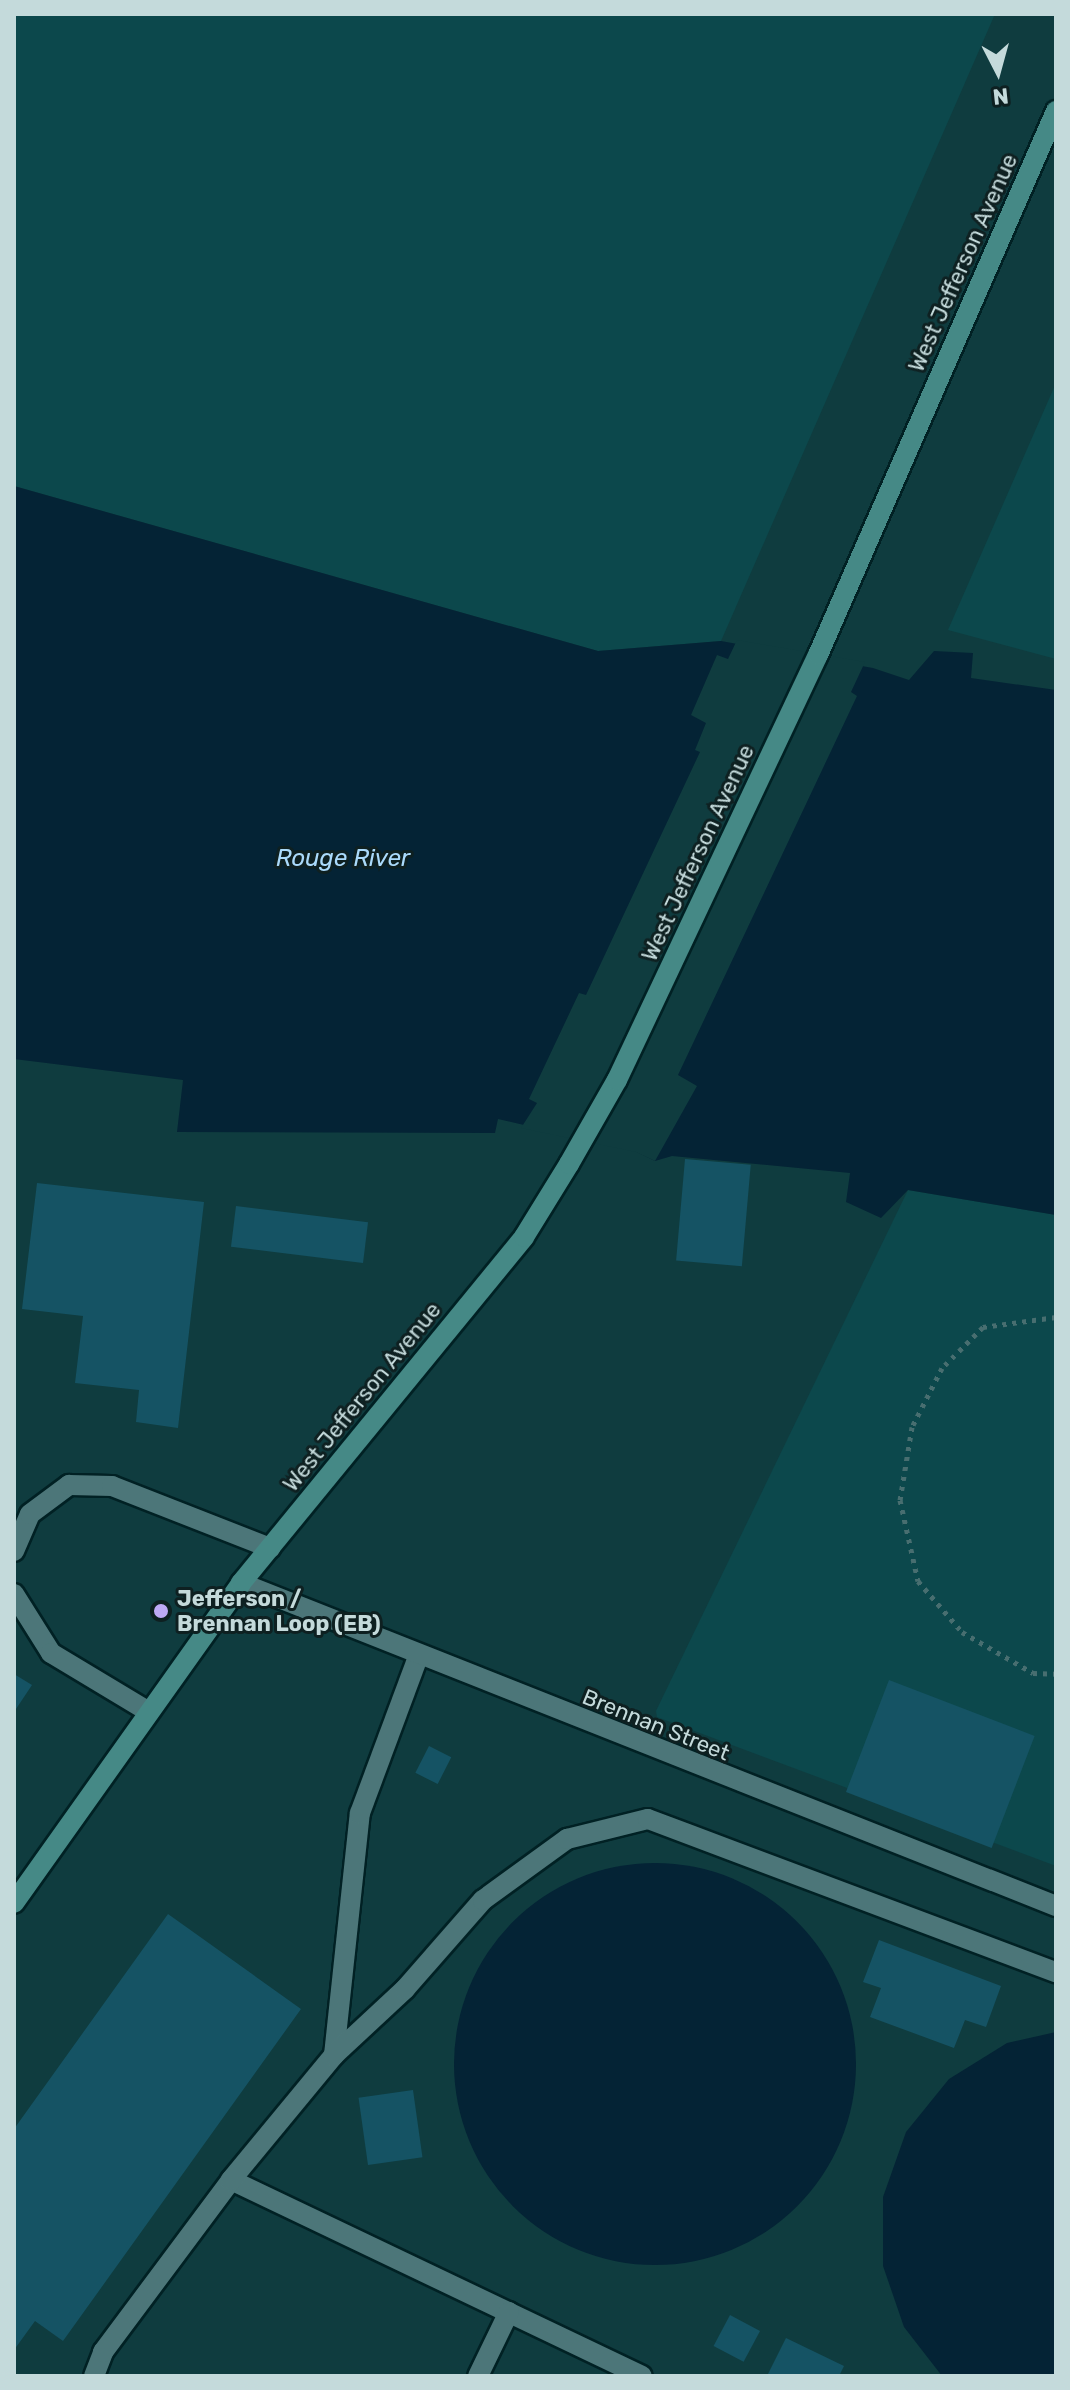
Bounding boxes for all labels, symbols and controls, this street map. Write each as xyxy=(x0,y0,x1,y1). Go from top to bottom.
north arrow xyxy=(958,32,1038,112)
text: N xyxy=(991,82,1010,111)
street label: West Jefferson Avenue xyxy=(903,150,1023,376)
street label: West Jefferson Avenue xyxy=(636,740,760,966)
water label: Rouge River xyxy=(276,845,410,873)
street label: West Jefferson Avenue xyxy=(277,1297,447,1497)
place label: Jefferson / Brennan Loop (EB) xyxy=(177,1585,381,1636)
marker: Jefferson / Brennan Loop (EB) xyxy=(152,1602,170,1620)
street label: Brennan Street xyxy=(579,1683,733,1767)

